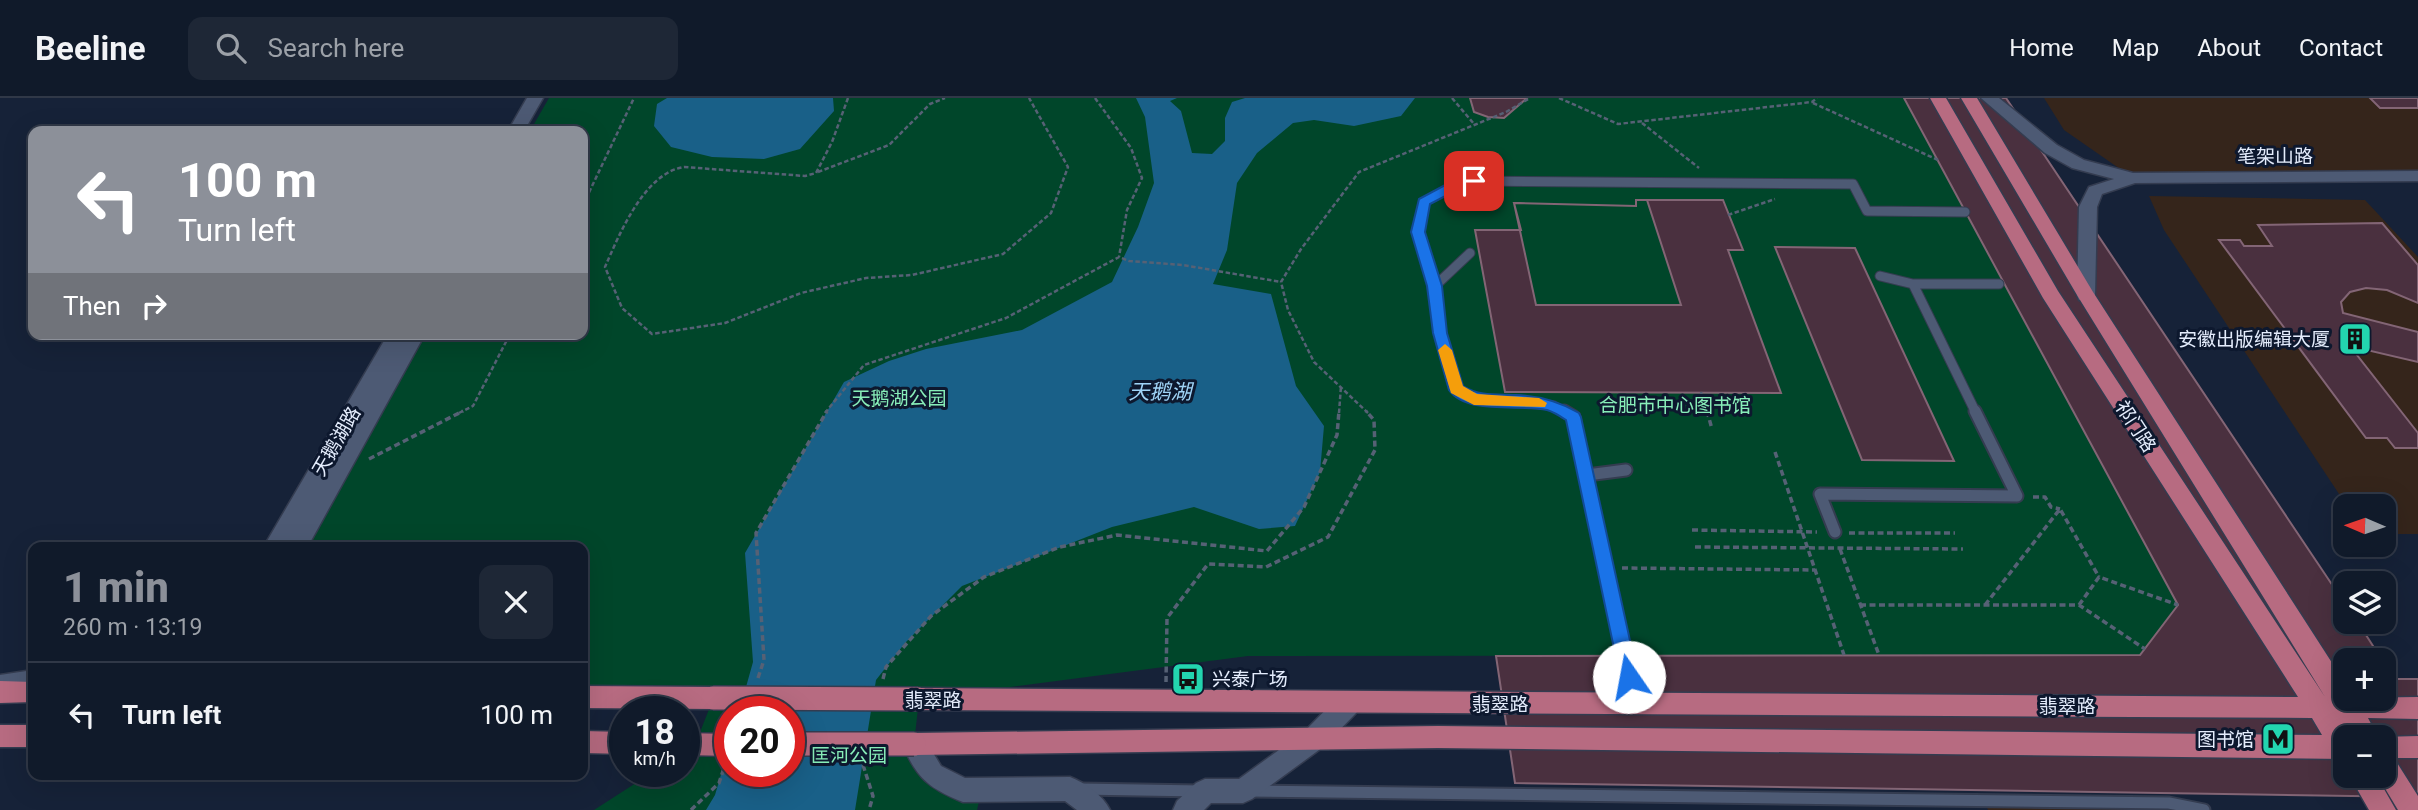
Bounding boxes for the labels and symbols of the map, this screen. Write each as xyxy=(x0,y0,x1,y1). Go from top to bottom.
street label: 笔架山路 xyxy=(2237,145,2313,168)
pin xyxy=(1444,151,1504,211)
building icon: 安徽出版编辑大厦 xyxy=(2336,320,2374,358)
place label: 安徽出版编辑大厦 xyxy=(2178,328,2330,351)
water label: 天鹅湖 xyxy=(1129,380,1194,404)
park label: 天鹅湖公园 xyxy=(851,387,947,410)
park label: 合肥市中心图书馆 xyxy=(1599,394,1751,417)
street label: 祁门路 xyxy=(2110,396,2161,456)
street label: 天鹅湖路 xyxy=(307,403,365,480)
north arrow xyxy=(2333,494,2396,556)
position arrow xyxy=(1592,640,1666,714)
bus stop icon: 兴泰广场 xyxy=(1169,660,1207,698)
place label: 兴泰广场 xyxy=(1212,668,1288,691)
street label: 翡翠路 xyxy=(904,689,962,712)
street label: 翡翠路 xyxy=(1471,693,1529,716)
street label: 翡翠路 xyxy=(2038,695,2096,718)
speed limit sign: 20 xyxy=(714,696,805,787)
metro station icon: 图书馆 xyxy=(2259,720,2297,758)
place label: 图书馆 xyxy=(2197,728,2254,751)
park label: 匡河公园 xyxy=(811,744,887,767)

